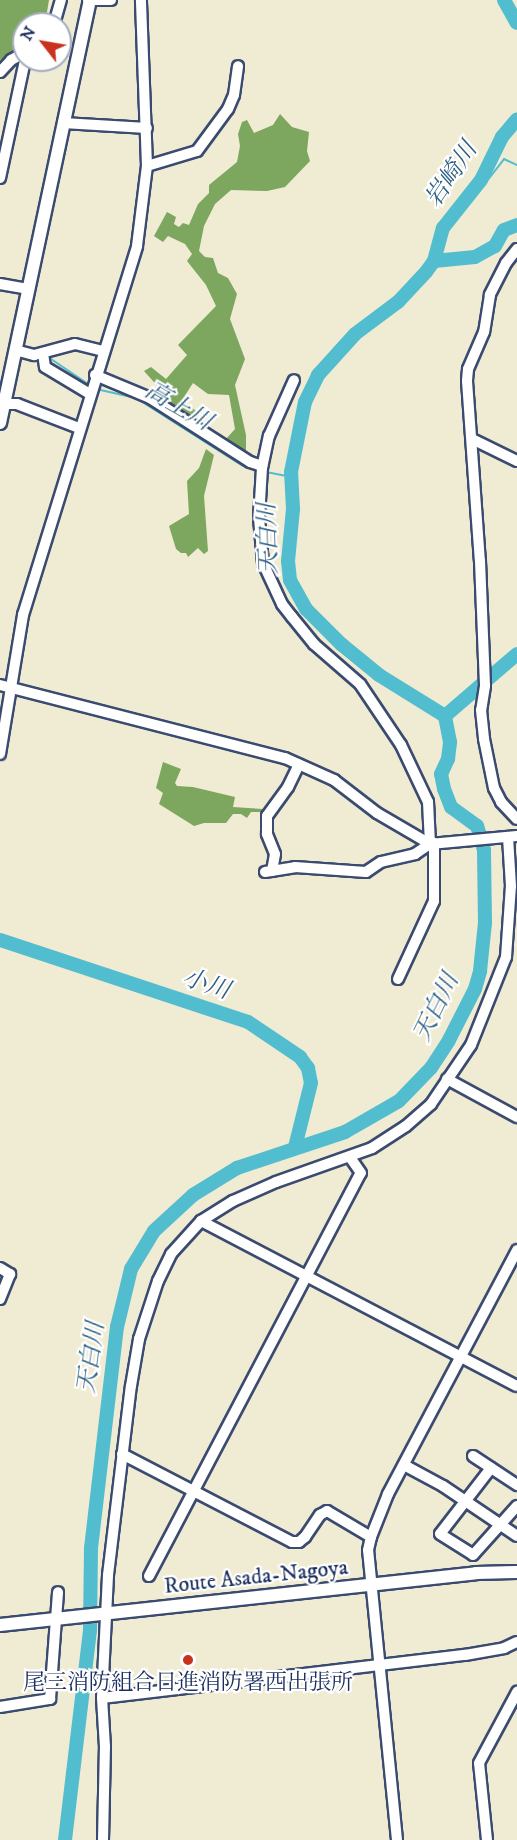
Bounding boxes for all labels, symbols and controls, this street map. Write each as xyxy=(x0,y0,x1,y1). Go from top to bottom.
north arrow xyxy=(12,12,72,72)
text: N xyxy=(16,23,40,45)
water label: 岩崎川 xyxy=(420,137,484,213)
water label: 高上川 xyxy=(140,377,216,437)
water label: 天白川 xyxy=(253,503,285,575)
water label: 小川 xyxy=(179,964,233,1006)
water label: 天白川 xyxy=(408,969,466,1047)
water label: 天白川 xyxy=(73,1320,111,1396)
street label: Route Asada-Nagoya xyxy=(163,1554,349,1600)
marker: 尾三消防組合日進消防署西出張所 xyxy=(181,1653,195,1667)
place label: 尾三消防組合日進消防署西出張所 xyxy=(23,1670,353,1696)

